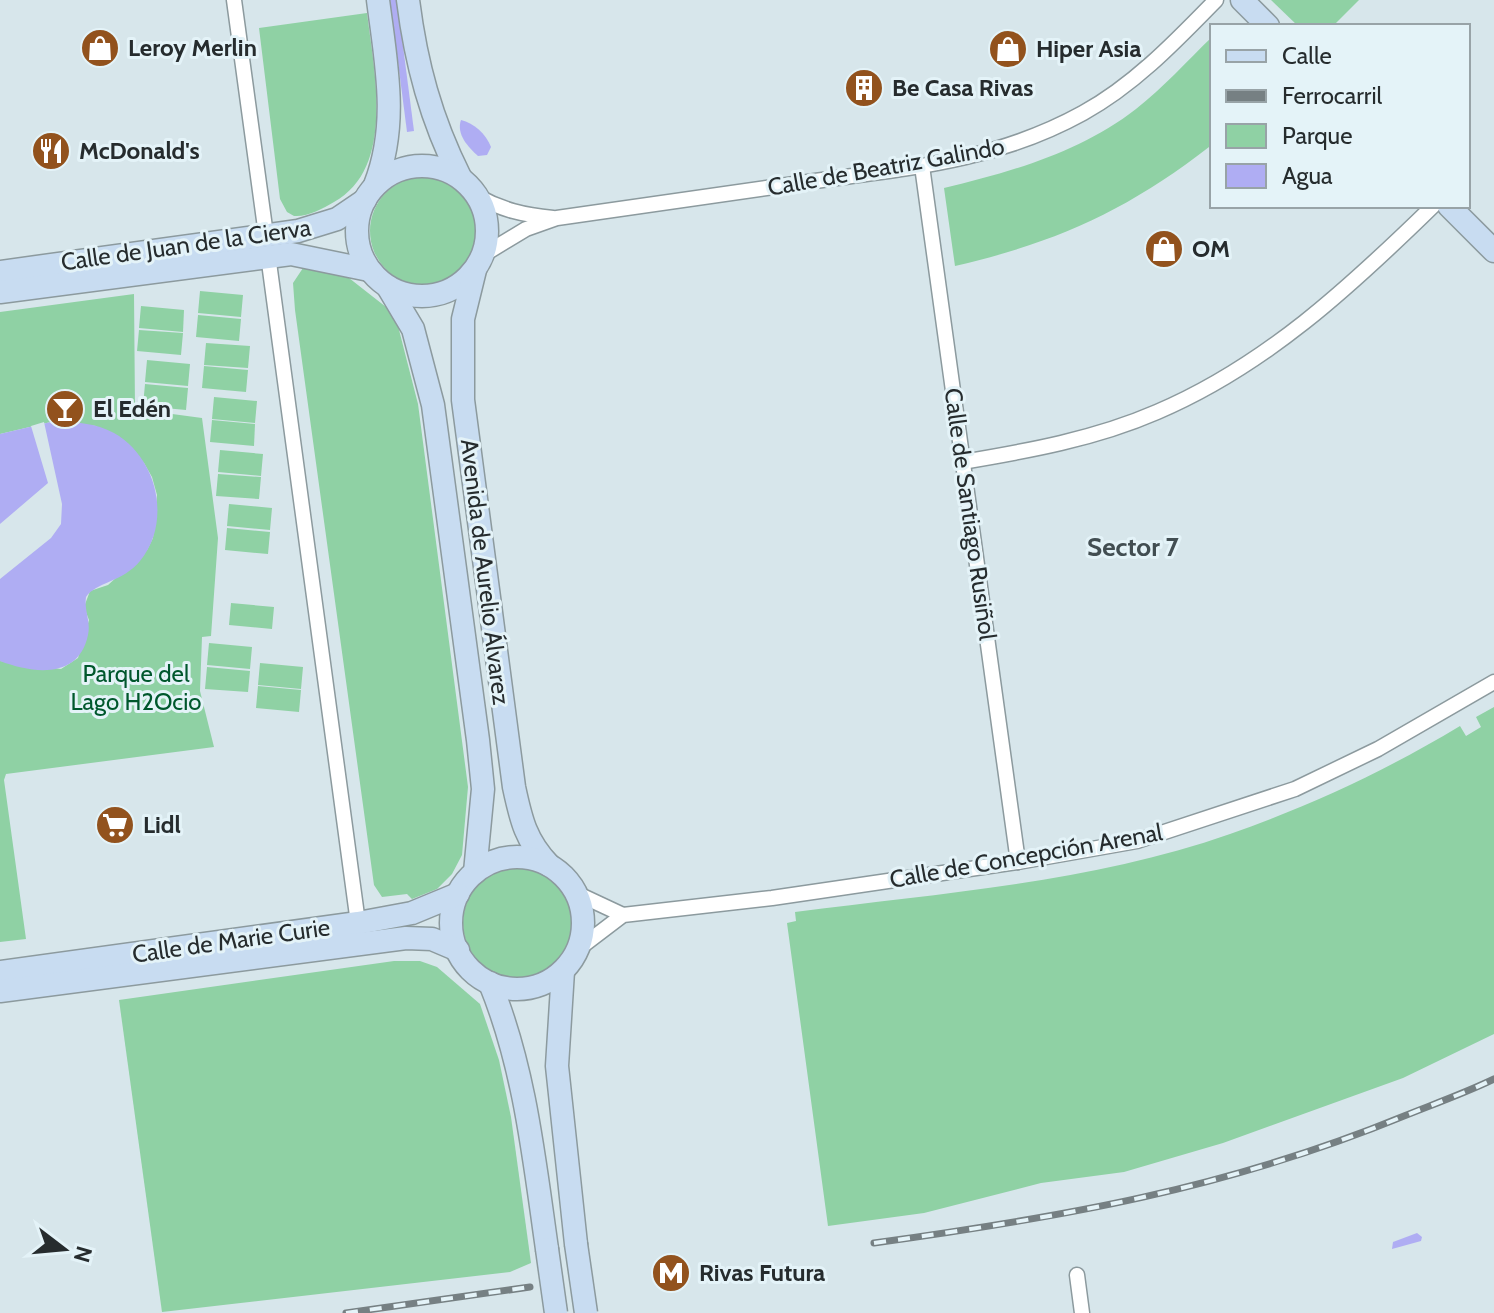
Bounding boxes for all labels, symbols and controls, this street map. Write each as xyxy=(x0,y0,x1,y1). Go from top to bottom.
legend xyxy=(1210,24,1470,208)
shop icon: Leroy Merlin xyxy=(79,27,121,69)
shop icon: Hiper Asia xyxy=(987,28,1029,70)
place label: Leroy Merlin xyxy=(128,33,257,62)
place label: Hiper Asia xyxy=(1036,34,1141,63)
text: Calle xyxy=(1282,41,1332,70)
building icon: Be Casa Rivas xyxy=(843,67,885,109)
place label: Be Casa Rivas xyxy=(892,73,1033,102)
text: Ferrocarril xyxy=(1282,81,1383,110)
text: Parque xyxy=(1282,121,1352,150)
restaurant icon: McDonald's xyxy=(30,130,72,172)
street label: Calle de Beatriz Galindo xyxy=(765,131,1007,202)
place label: McDonald's xyxy=(79,136,200,165)
text: Agua xyxy=(1282,161,1333,190)
street label: Calle de Juan de la Cierva xyxy=(59,213,313,276)
shop icon: OM xyxy=(1143,228,1185,270)
place label: OM xyxy=(1192,234,1230,263)
street label: Calle de Santiago Rusiñol xyxy=(938,386,1003,642)
bar icon: El Edén xyxy=(44,388,86,430)
place label: El Edén xyxy=(93,394,171,423)
street label: Avenida de Aurelio Álvarez xyxy=(455,437,516,707)
district label: Sector 7 xyxy=(1087,531,1180,563)
park label: Parque del Lago H2Ocio xyxy=(70,659,202,716)
supermarket icon: Lidl xyxy=(94,804,136,846)
place label: Lidl xyxy=(143,810,181,839)
street label: Calle de Concepción Arenal xyxy=(887,817,1165,894)
street label: Calle de Marie Curie xyxy=(130,912,332,969)
north arrow xyxy=(24,1209,104,1289)
text: N xyxy=(68,1243,98,1266)
metro station icon: Rivas Futura xyxy=(650,1252,692,1294)
place label: Rivas Futura xyxy=(699,1258,825,1287)

